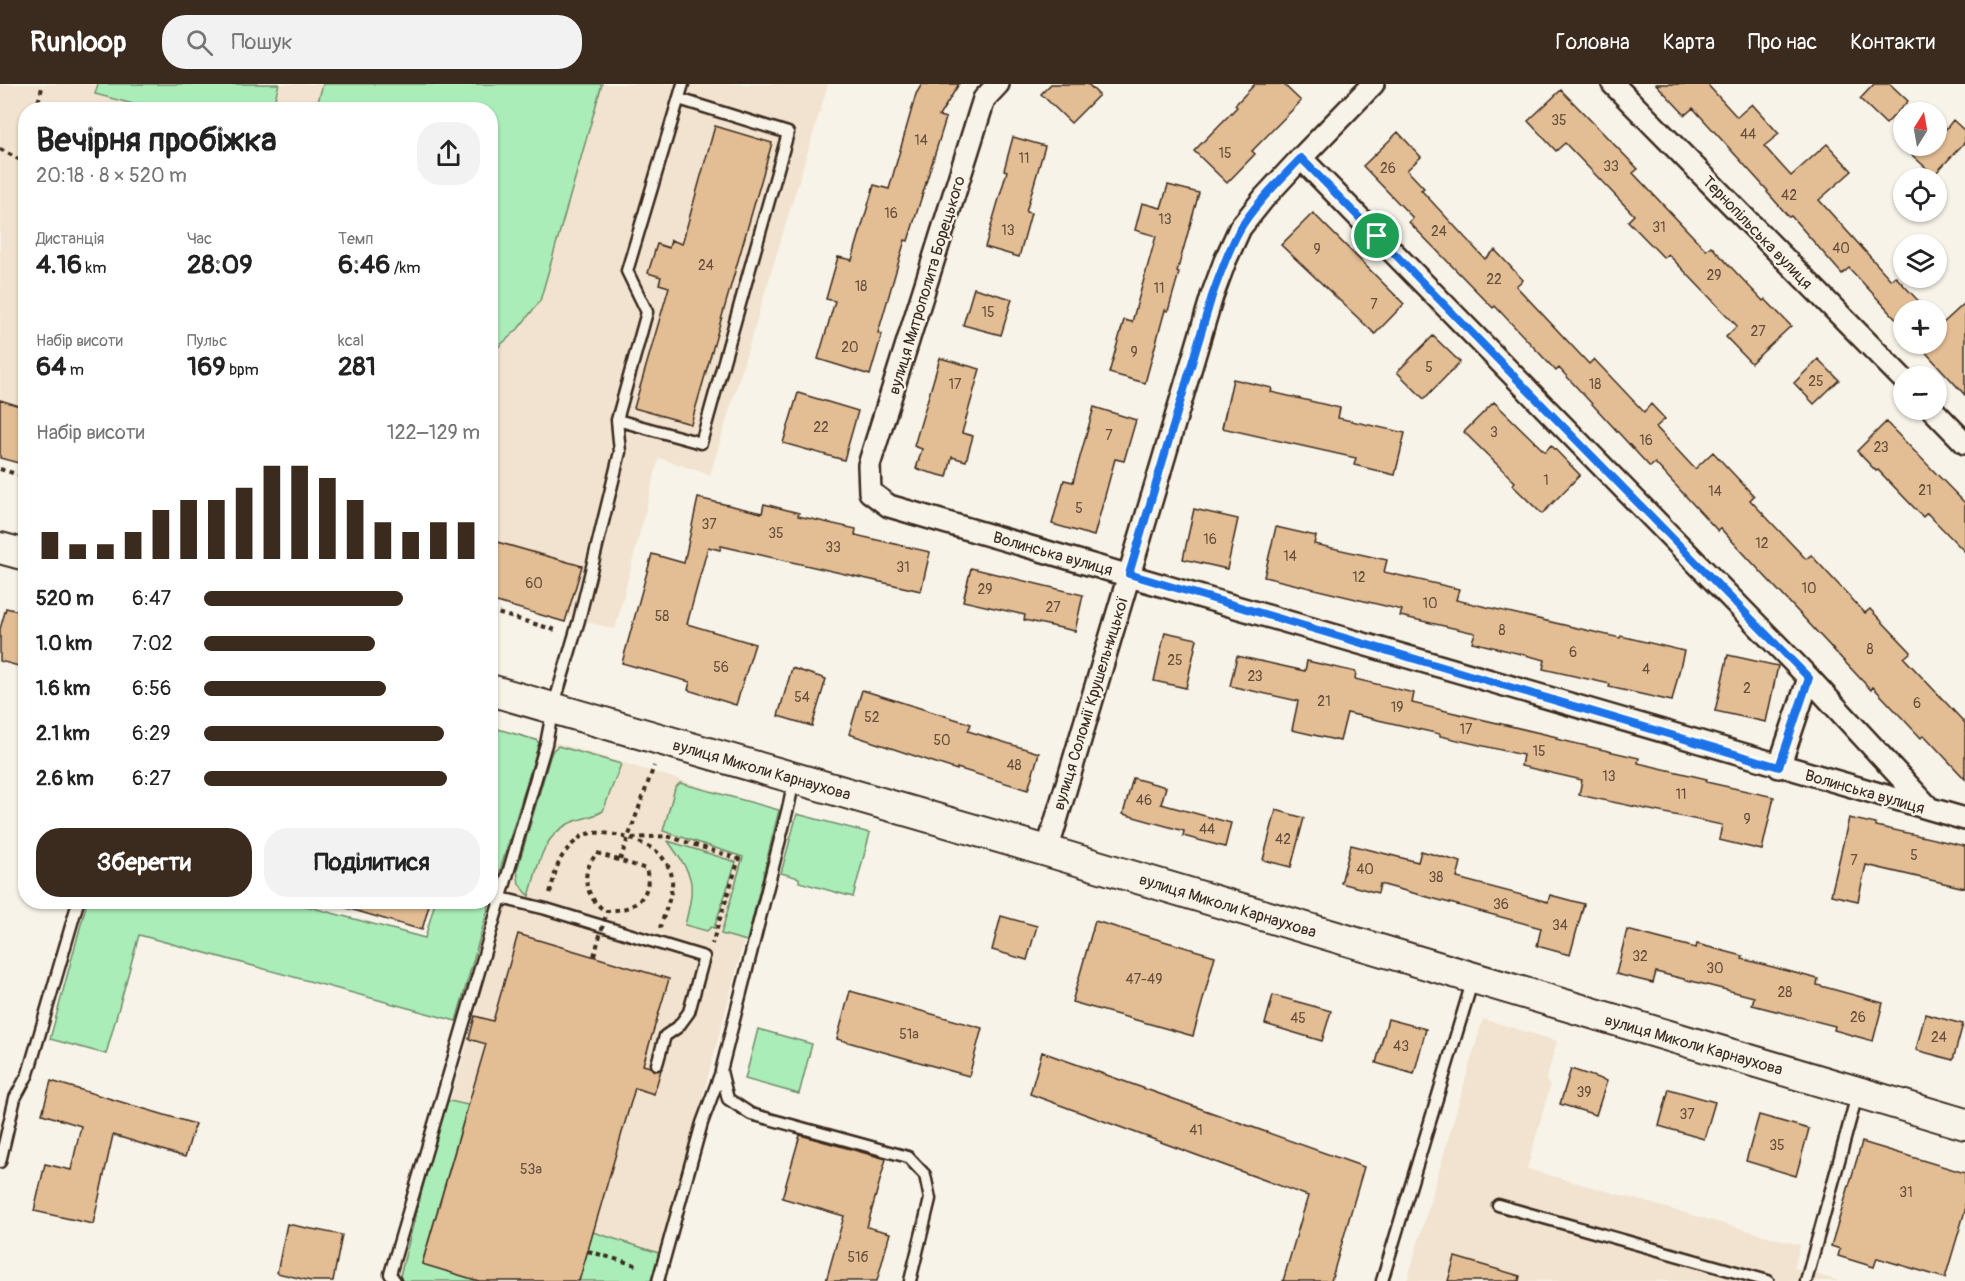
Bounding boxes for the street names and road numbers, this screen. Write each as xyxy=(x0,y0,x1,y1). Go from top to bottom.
street label: Тернопільська вулиця xyxy=(1698,172,1817,294)
street label: вулиця Митрополита Борецького xyxy=(884,173,970,397)
street label: Волинська вулиця xyxy=(991,527,1115,581)
street label: вулиця Соломії Крушельницької xyxy=(1049,594,1133,813)
street label: вулиця Миколи Карнаухова xyxy=(670,735,853,805)
street label: Волинська вулиця xyxy=(1803,765,1927,819)
street label: вулиця Миколи Карнаухова xyxy=(1137,869,1319,942)
street label: вулиця Миколи Карнаухова xyxy=(1602,1010,1785,1080)

